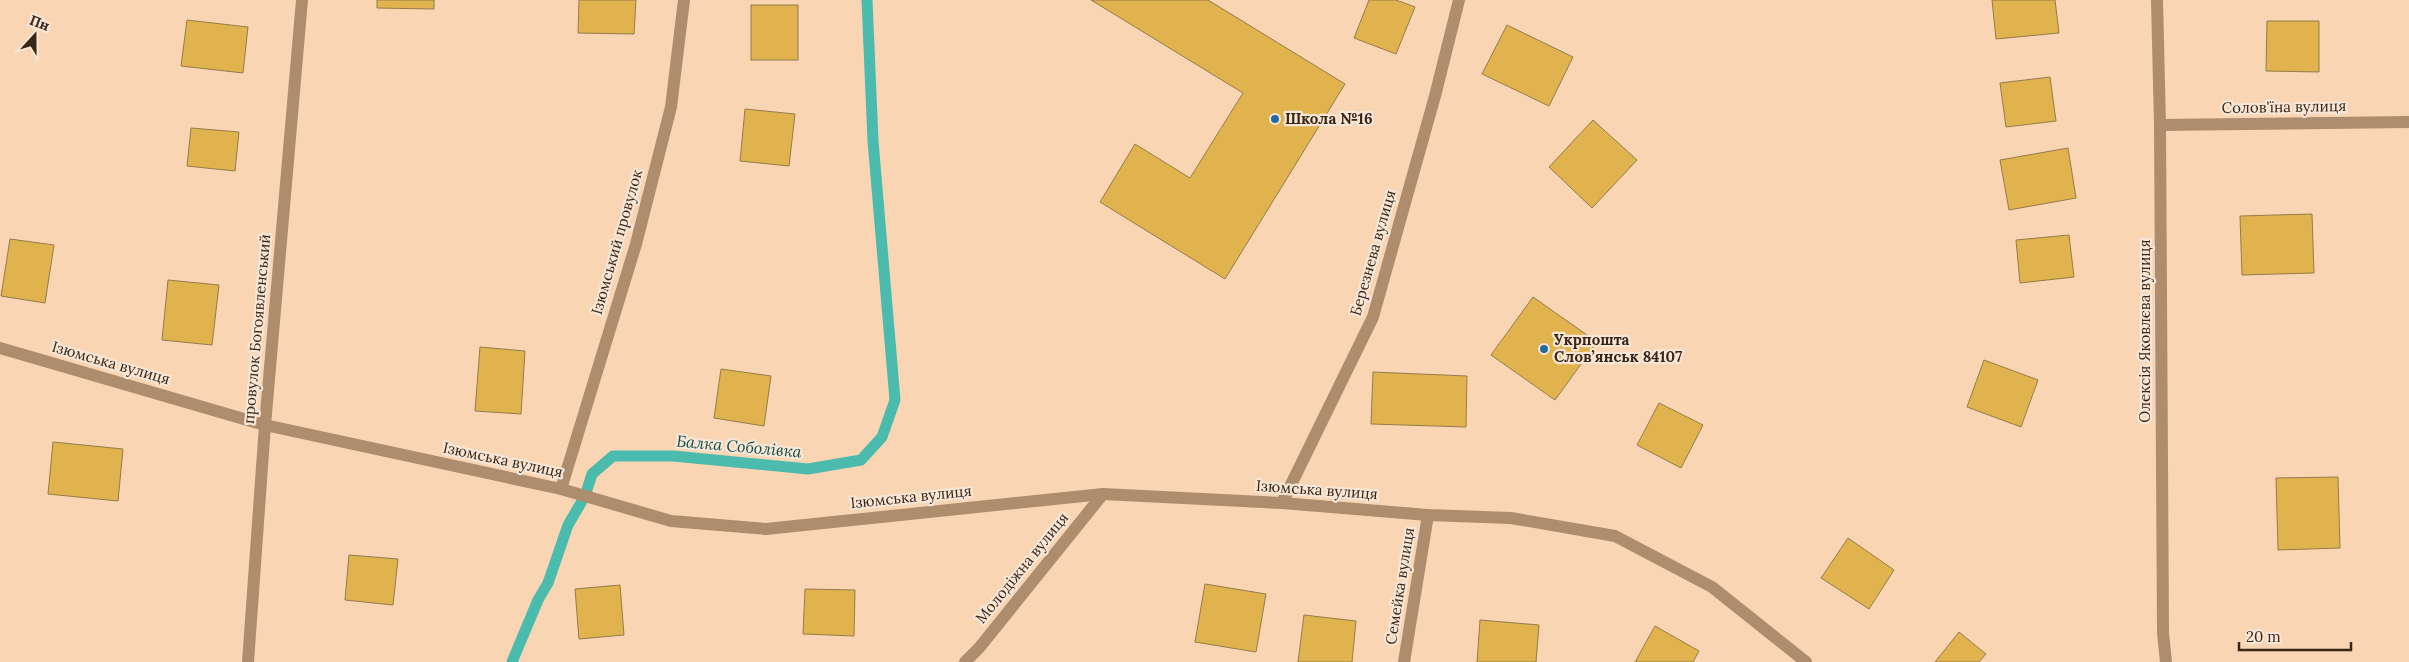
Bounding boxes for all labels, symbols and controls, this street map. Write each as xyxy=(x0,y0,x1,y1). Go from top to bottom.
north arrow xyxy=(10,10,60,60)
text: Пн xyxy=(27,11,52,35)
street label: Солов'їна вулиця xyxy=(2222,96,2346,117)
place label: Школа №16 xyxy=(1285,109,1373,128)
marker: Школа №16 xyxy=(1269,113,1281,125)
street label: Ізюмський провулок xyxy=(587,167,646,317)
street label: Березнева вулиця xyxy=(1346,188,1400,318)
street label: провулок Богоявленський xyxy=(239,233,274,425)
street label: Олексія Яковлєва вулиця xyxy=(2135,239,2154,423)
place label: Укрпошта Слов’янськ 84107 xyxy=(1554,330,1682,366)
street label: Ізюмська вулиця xyxy=(50,337,172,388)
marker: Укрпошта Слов’янськ 84107 xyxy=(1538,343,1550,355)
water label: Балка Соболівка xyxy=(676,431,803,461)
street label: Ізюмська вулиця xyxy=(442,438,565,481)
street label: Ізюмська вулиця xyxy=(1256,476,1379,503)
street label: Ізюмська вулиця xyxy=(849,481,973,512)
street label: Молодіжна вулиця xyxy=(971,508,1072,627)
street label: Семейка вулиця xyxy=(1381,526,1418,646)
scale bar xyxy=(2239,620,2352,652)
text: 20 m xyxy=(2246,627,2281,646)

